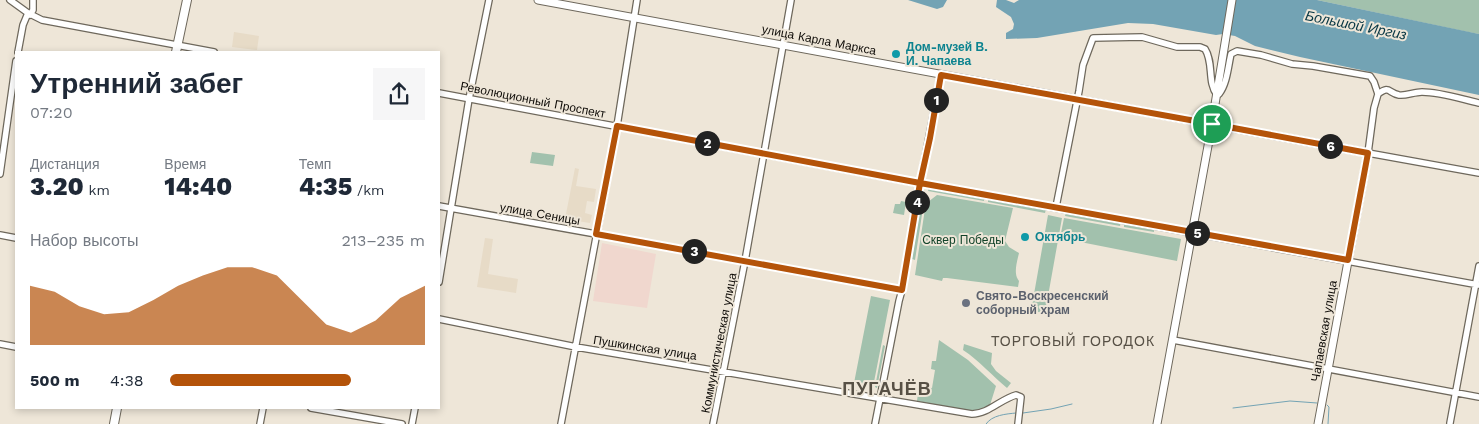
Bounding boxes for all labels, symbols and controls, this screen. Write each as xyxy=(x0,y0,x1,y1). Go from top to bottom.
water label: Большой Иргиз xyxy=(1304,7,1408,43)
street label: улица Карла Маркса xyxy=(761,22,878,58)
place label: Дом-музей В. И. Чапаева xyxy=(906,40,988,68)
marker: Дом-музей В. И. Чапаева xyxy=(890,48,902,60)
text: Утренний забег xyxy=(30,67,243,100)
button: share xyxy=(373,68,425,120)
street label: Революционный Проспект xyxy=(459,79,607,121)
pin: 1 xyxy=(924,88,948,112)
text: 1 xyxy=(933,92,940,108)
text: 07:20 xyxy=(30,103,73,122)
pin xyxy=(1191,103,1233,145)
icon: arrive xyxy=(1198,110,1226,138)
pin: 2 xyxy=(694,130,720,156)
pin: 6 xyxy=(1318,134,1342,158)
text: 2 xyxy=(703,135,712,151)
text: 6 xyxy=(1326,138,1335,154)
text: Дистанция xyxy=(30,156,100,172)
text: Время xyxy=(164,156,206,172)
text: Темп xyxy=(299,156,331,172)
text: 3.20 xyxy=(30,172,84,201)
text: 14:40 xyxy=(164,172,232,201)
text: 4:35 xyxy=(299,172,352,201)
text: km xyxy=(84,182,110,198)
text: /km xyxy=(352,182,384,198)
pin: 4 xyxy=(904,190,930,214)
text: 4 xyxy=(913,194,922,210)
street label: улица Сеницы xyxy=(499,200,581,228)
pin: 5 xyxy=(1184,220,1210,246)
text: 5 xyxy=(1193,225,1202,241)
place label: Октябрь xyxy=(1035,230,1085,244)
text: Набор высоты xyxy=(30,231,138,250)
text: 213–235 m xyxy=(341,231,425,250)
marker: Октябрь xyxy=(1019,231,1031,243)
park label: Сквер Победы xyxy=(922,233,1004,247)
pin: 3 xyxy=(682,238,706,264)
text: 3 xyxy=(690,243,699,259)
street label: Коммунистическая улица xyxy=(699,271,740,414)
street label: Чапаевская улица xyxy=(1308,279,1340,383)
place label: Свято-Воскресенский соборный храм xyxy=(976,289,1109,317)
marker: Свято-Воскресенский соборный храм xyxy=(960,297,972,309)
district label: ТОРГОВЫЙ ГОРОДОК xyxy=(991,332,1155,349)
street label: Пушкинская улица xyxy=(592,333,698,363)
text: 500 m xyxy=(30,371,80,390)
text: 4:38 xyxy=(110,371,144,390)
district label: ПУГАЧЁВ xyxy=(842,378,932,399)

